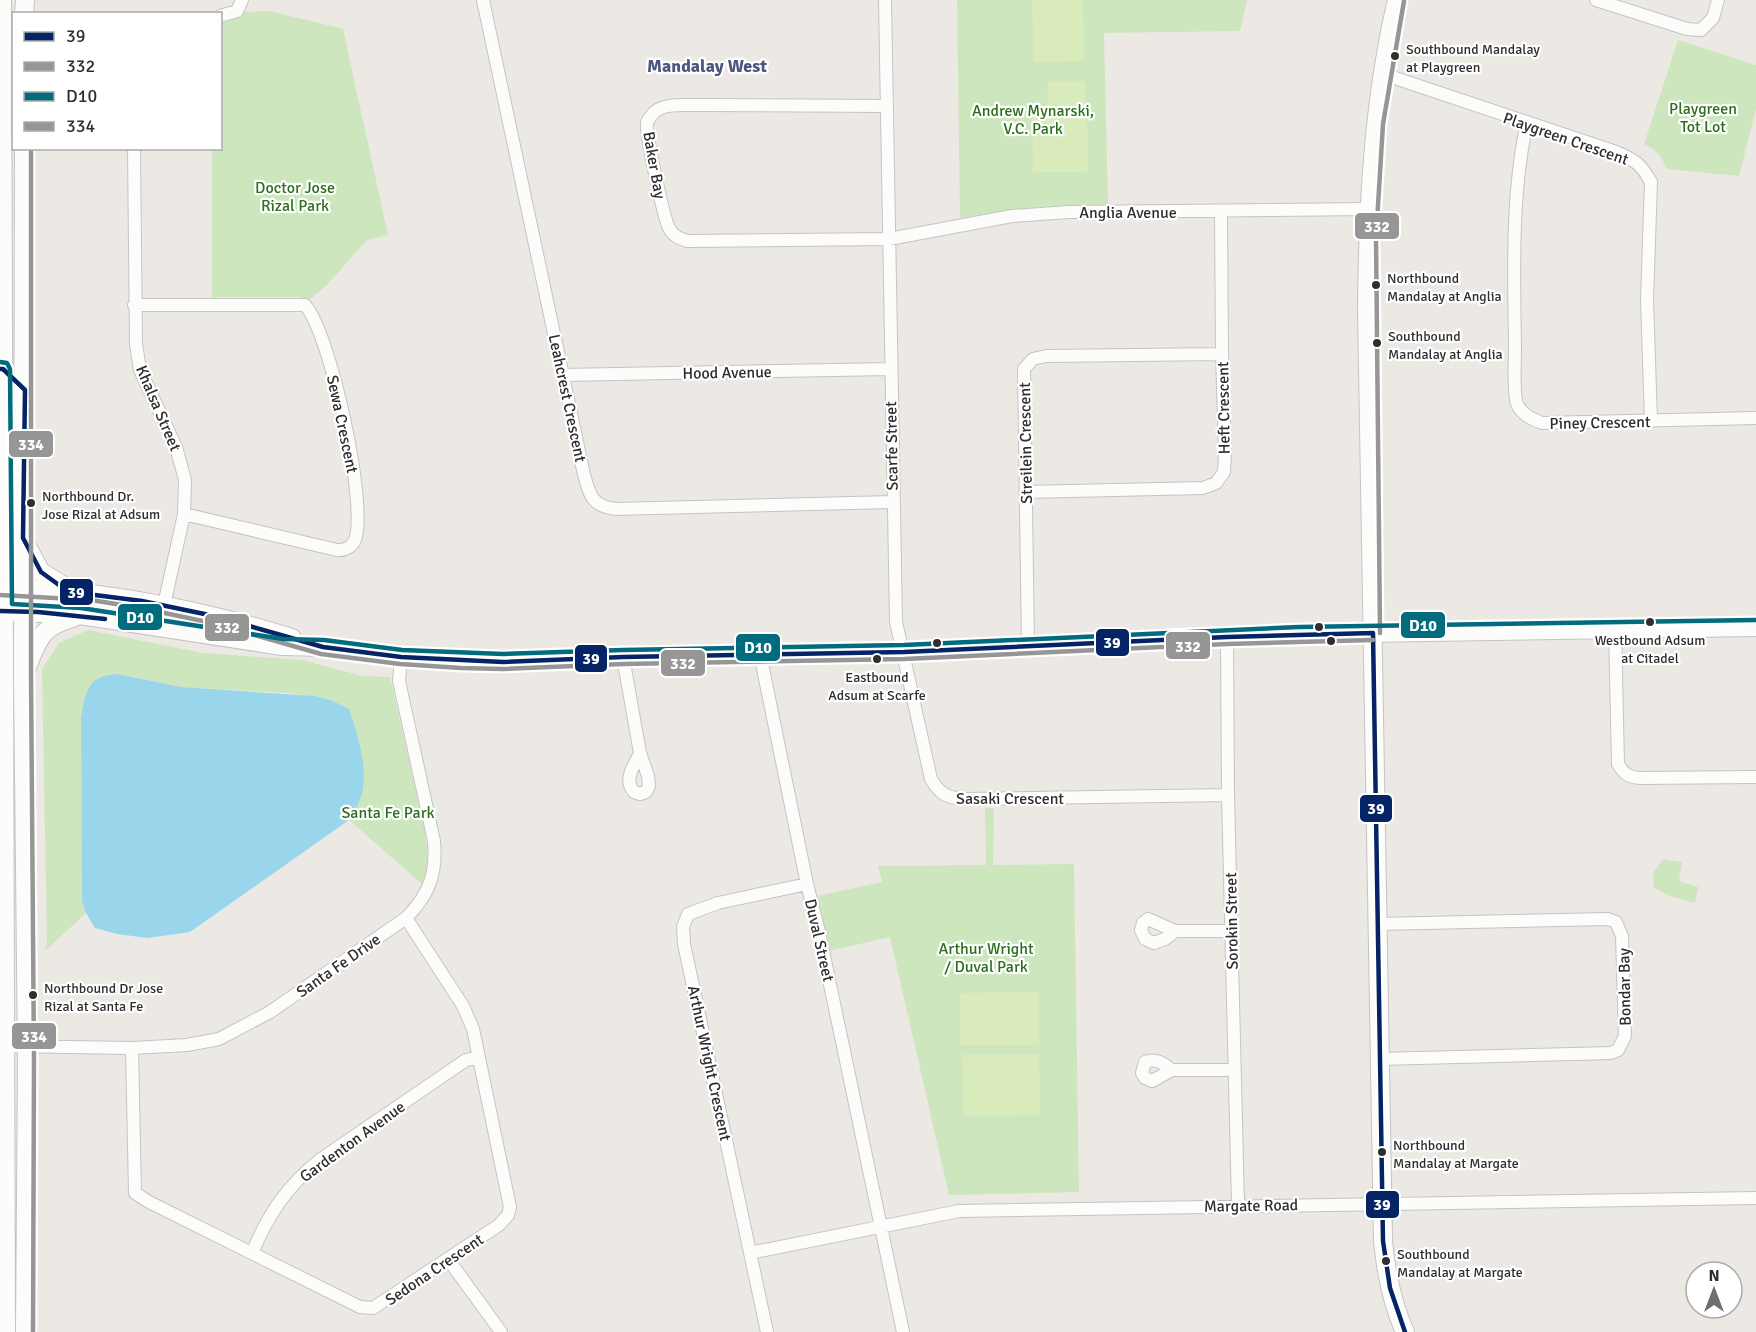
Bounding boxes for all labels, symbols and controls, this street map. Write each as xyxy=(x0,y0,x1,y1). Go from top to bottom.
legend xyxy=(12,12,222,150)
text: 39 xyxy=(66,25,85,47)
place label: Southbound Mandalay at Playgreen xyxy=(1406,41,1540,76)
marker: Southbound Mandalay at Playgreen xyxy=(1389,50,1401,62)
text: 332 xyxy=(66,55,95,77)
district label: Mandalay West xyxy=(647,55,767,77)
text: D10 xyxy=(66,85,97,107)
park label: Playgreen Tot Lot xyxy=(1669,99,1737,137)
park label: Andrew Mynarski, V.C. Park xyxy=(972,101,1094,139)
street label: Playgreen Crescent xyxy=(1500,108,1631,170)
text: 334 xyxy=(66,115,95,137)
street label: Baker Bay xyxy=(638,130,670,201)
park label: Doctor Jose Rizal Park xyxy=(255,178,335,216)
street label: Anglia Avenue xyxy=(1079,203,1177,223)
line badge: 332 xyxy=(1354,212,1400,240)
text: 332 xyxy=(1364,217,1390,237)
place label: Northbound Mandalay at Anglia xyxy=(1387,270,1502,305)
marker: Northbound Mandalay at Anglia xyxy=(1370,279,1382,291)
place label: Southbound Mandalay at Anglia xyxy=(1388,328,1503,363)
street label: Leahcrest Crescent xyxy=(544,333,590,464)
marker: Southbound Mandalay at Anglia xyxy=(1371,337,1383,349)
street label: Heft Crescent xyxy=(1213,361,1235,455)
street label: Khalsa Street xyxy=(131,362,185,455)
street label: Hood Avenue xyxy=(682,362,772,384)
street label: Sewa Crescent xyxy=(322,373,362,475)
street label: Streilein Crescent xyxy=(1015,382,1037,504)
street label: Scarfe Street xyxy=(881,401,903,491)
street label: Piney Crescent xyxy=(1549,412,1651,434)
line badge: 334 xyxy=(8,430,54,458)
text: 334 xyxy=(18,435,44,455)
place label: Northbound Dr. Jose Rizal at Adsum xyxy=(42,488,160,523)
marker: Northbound Dr. Jose Rizal at Adsum xyxy=(25,497,37,509)
line badge: 39 xyxy=(59,578,94,606)
text: 39 xyxy=(67,583,85,603)
line badge: D10 xyxy=(117,603,163,631)
text: D10 xyxy=(126,608,154,628)
line badge: D10 xyxy=(1400,611,1446,639)
line badge: 332 xyxy=(204,613,250,642)
text: D10 xyxy=(1409,616,1437,636)
marker: Westbound Adsum at Citadel xyxy=(1644,616,1656,628)
text: 332 xyxy=(214,618,240,638)
unlabelled marker xyxy=(1313,621,1325,633)
line badge: 39 xyxy=(1095,628,1130,657)
line badge: 332 xyxy=(1165,631,1211,660)
place label: Westbound Adsum at Citadel xyxy=(1595,632,1705,667)
line badge: D10 xyxy=(735,633,781,662)
text: 39 xyxy=(1103,633,1121,653)
unlabelled marker xyxy=(1325,635,1337,647)
unlabelled marker xyxy=(931,637,943,649)
text: 332 xyxy=(1175,637,1201,657)
text: D10 xyxy=(744,638,772,658)
line badge: 39 xyxy=(574,644,608,673)
text: 39 xyxy=(582,649,600,669)
line badge: 332 xyxy=(660,649,706,677)
marker: Eastbound Adsum at Scarfe xyxy=(871,653,883,665)
text: 332 xyxy=(670,654,696,674)
place label: Eastbound Adsum at Scarfe xyxy=(828,669,926,704)
street label: Sasaki Crescent xyxy=(956,789,1064,809)
line badge: 39 xyxy=(1359,794,1393,823)
text: 39 xyxy=(1367,799,1385,819)
park label: Santa Fe Park xyxy=(341,803,435,823)
street label: Sorokin Street xyxy=(1221,872,1243,970)
street label: Duval Street xyxy=(800,897,838,984)
street label: Santa Fe Drive xyxy=(293,929,385,1002)
park label: Arthur Wright / Duval Park xyxy=(938,939,1034,977)
street label: Bondar Bay xyxy=(1614,947,1636,1026)
place label: Northbound Dr Jose Rizal at Santa Fe xyxy=(44,980,163,1015)
street label: Arthur Wright Crescent xyxy=(683,984,735,1143)
marker: Northbound Dr Jose Rizal at Santa Fe xyxy=(27,989,39,1001)
line badge: 334 xyxy=(11,1022,57,1050)
text: 334 xyxy=(21,1027,47,1047)
street label: Gardenton Avenue xyxy=(296,1097,409,1187)
place label: Northbound Mandalay at Margate xyxy=(1393,1137,1519,1172)
marker: Northbound Mandalay at Margate xyxy=(1376,1146,1388,1158)
line badge: 39 xyxy=(1365,1190,1400,1219)
street label: Margate Road xyxy=(1204,1195,1298,1217)
text: 39 xyxy=(1373,1195,1391,1215)
street label: Sedona Crescent xyxy=(382,1229,488,1310)
place label: Southbound Mandalay at Margate xyxy=(1397,1246,1523,1281)
marker: Southbound Mandalay at Margate xyxy=(1380,1255,1392,1267)
north arrow xyxy=(1684,1260,1744,1320)
text: N xyxy=(1708,1266,1720,1286)

